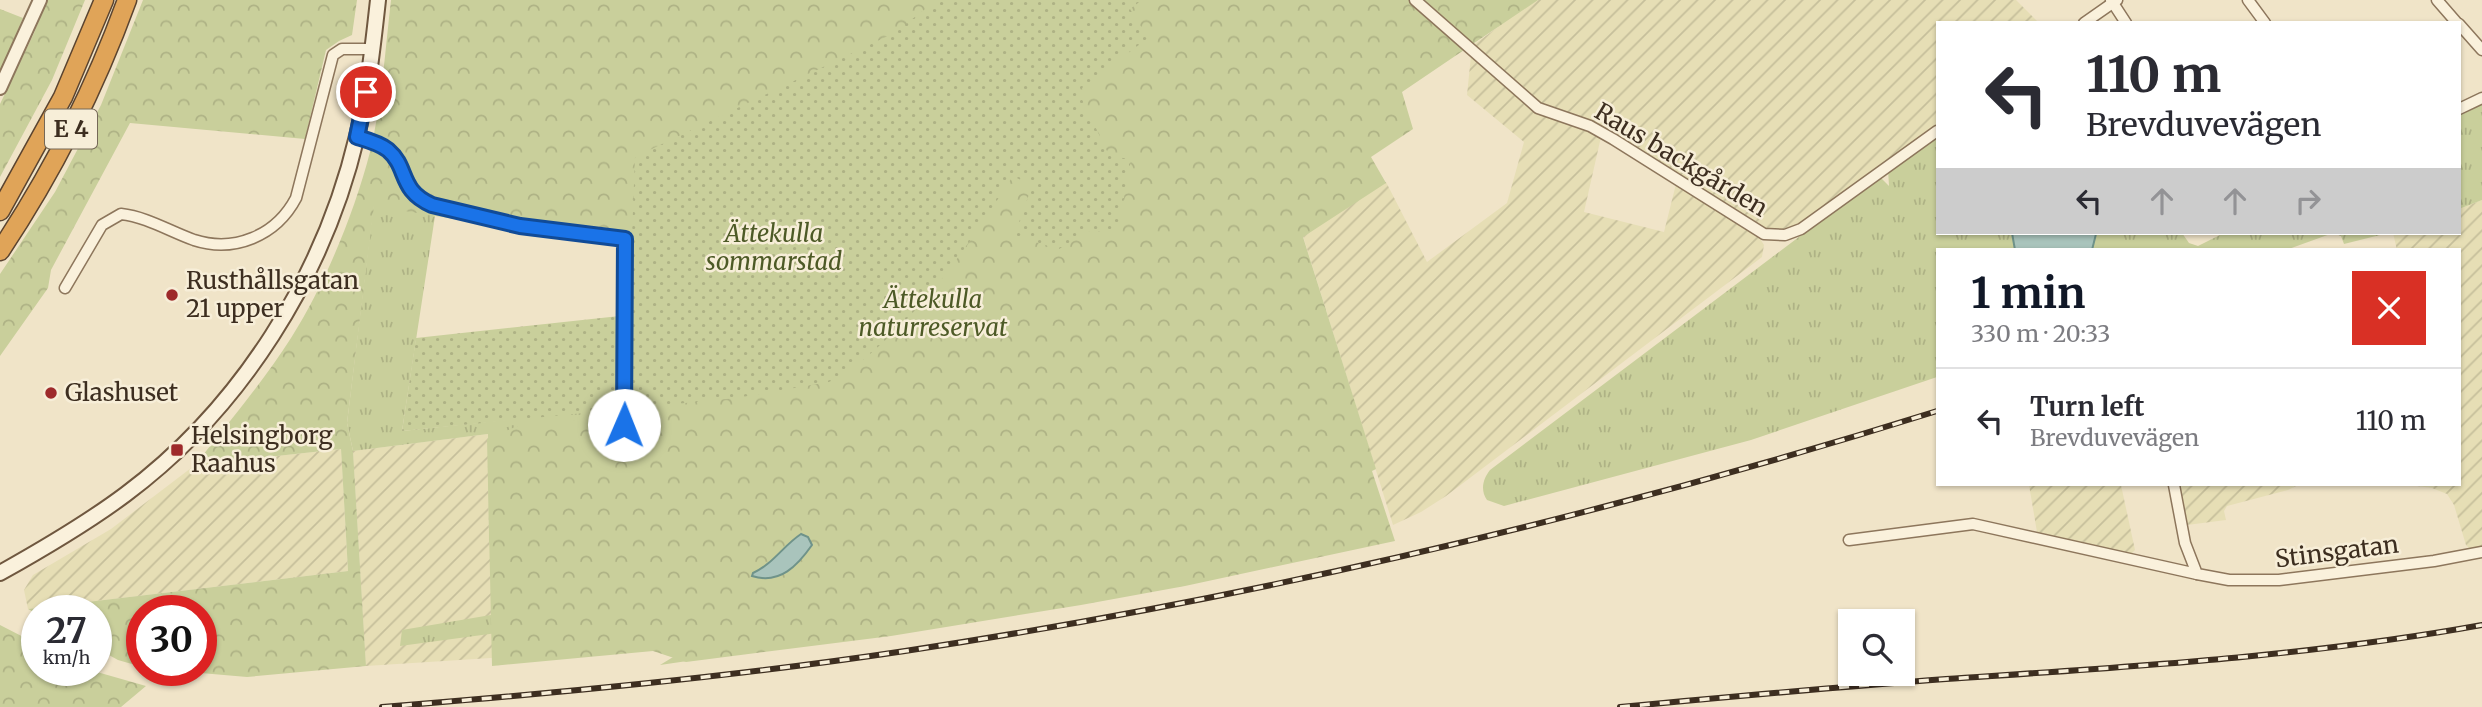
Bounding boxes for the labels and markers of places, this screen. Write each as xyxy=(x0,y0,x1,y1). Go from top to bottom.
pin xyxy=(336,62,396,122)
place label: Rusthållsgatan 21 upper xyxy=(186,265,359,324)
marker: Rusthållsgatan 21 upper xyxy=(164,287,180,303)
place label: Glashuset xyxy=(65,377,179,408)
marker: Glashuset xyxy=(43,385,59,401)
place label: Helsingborg Raahus xyxy=(191,420,333,479)
marker: Helsingborg Raahus xyxy=(169,442,185,458)

